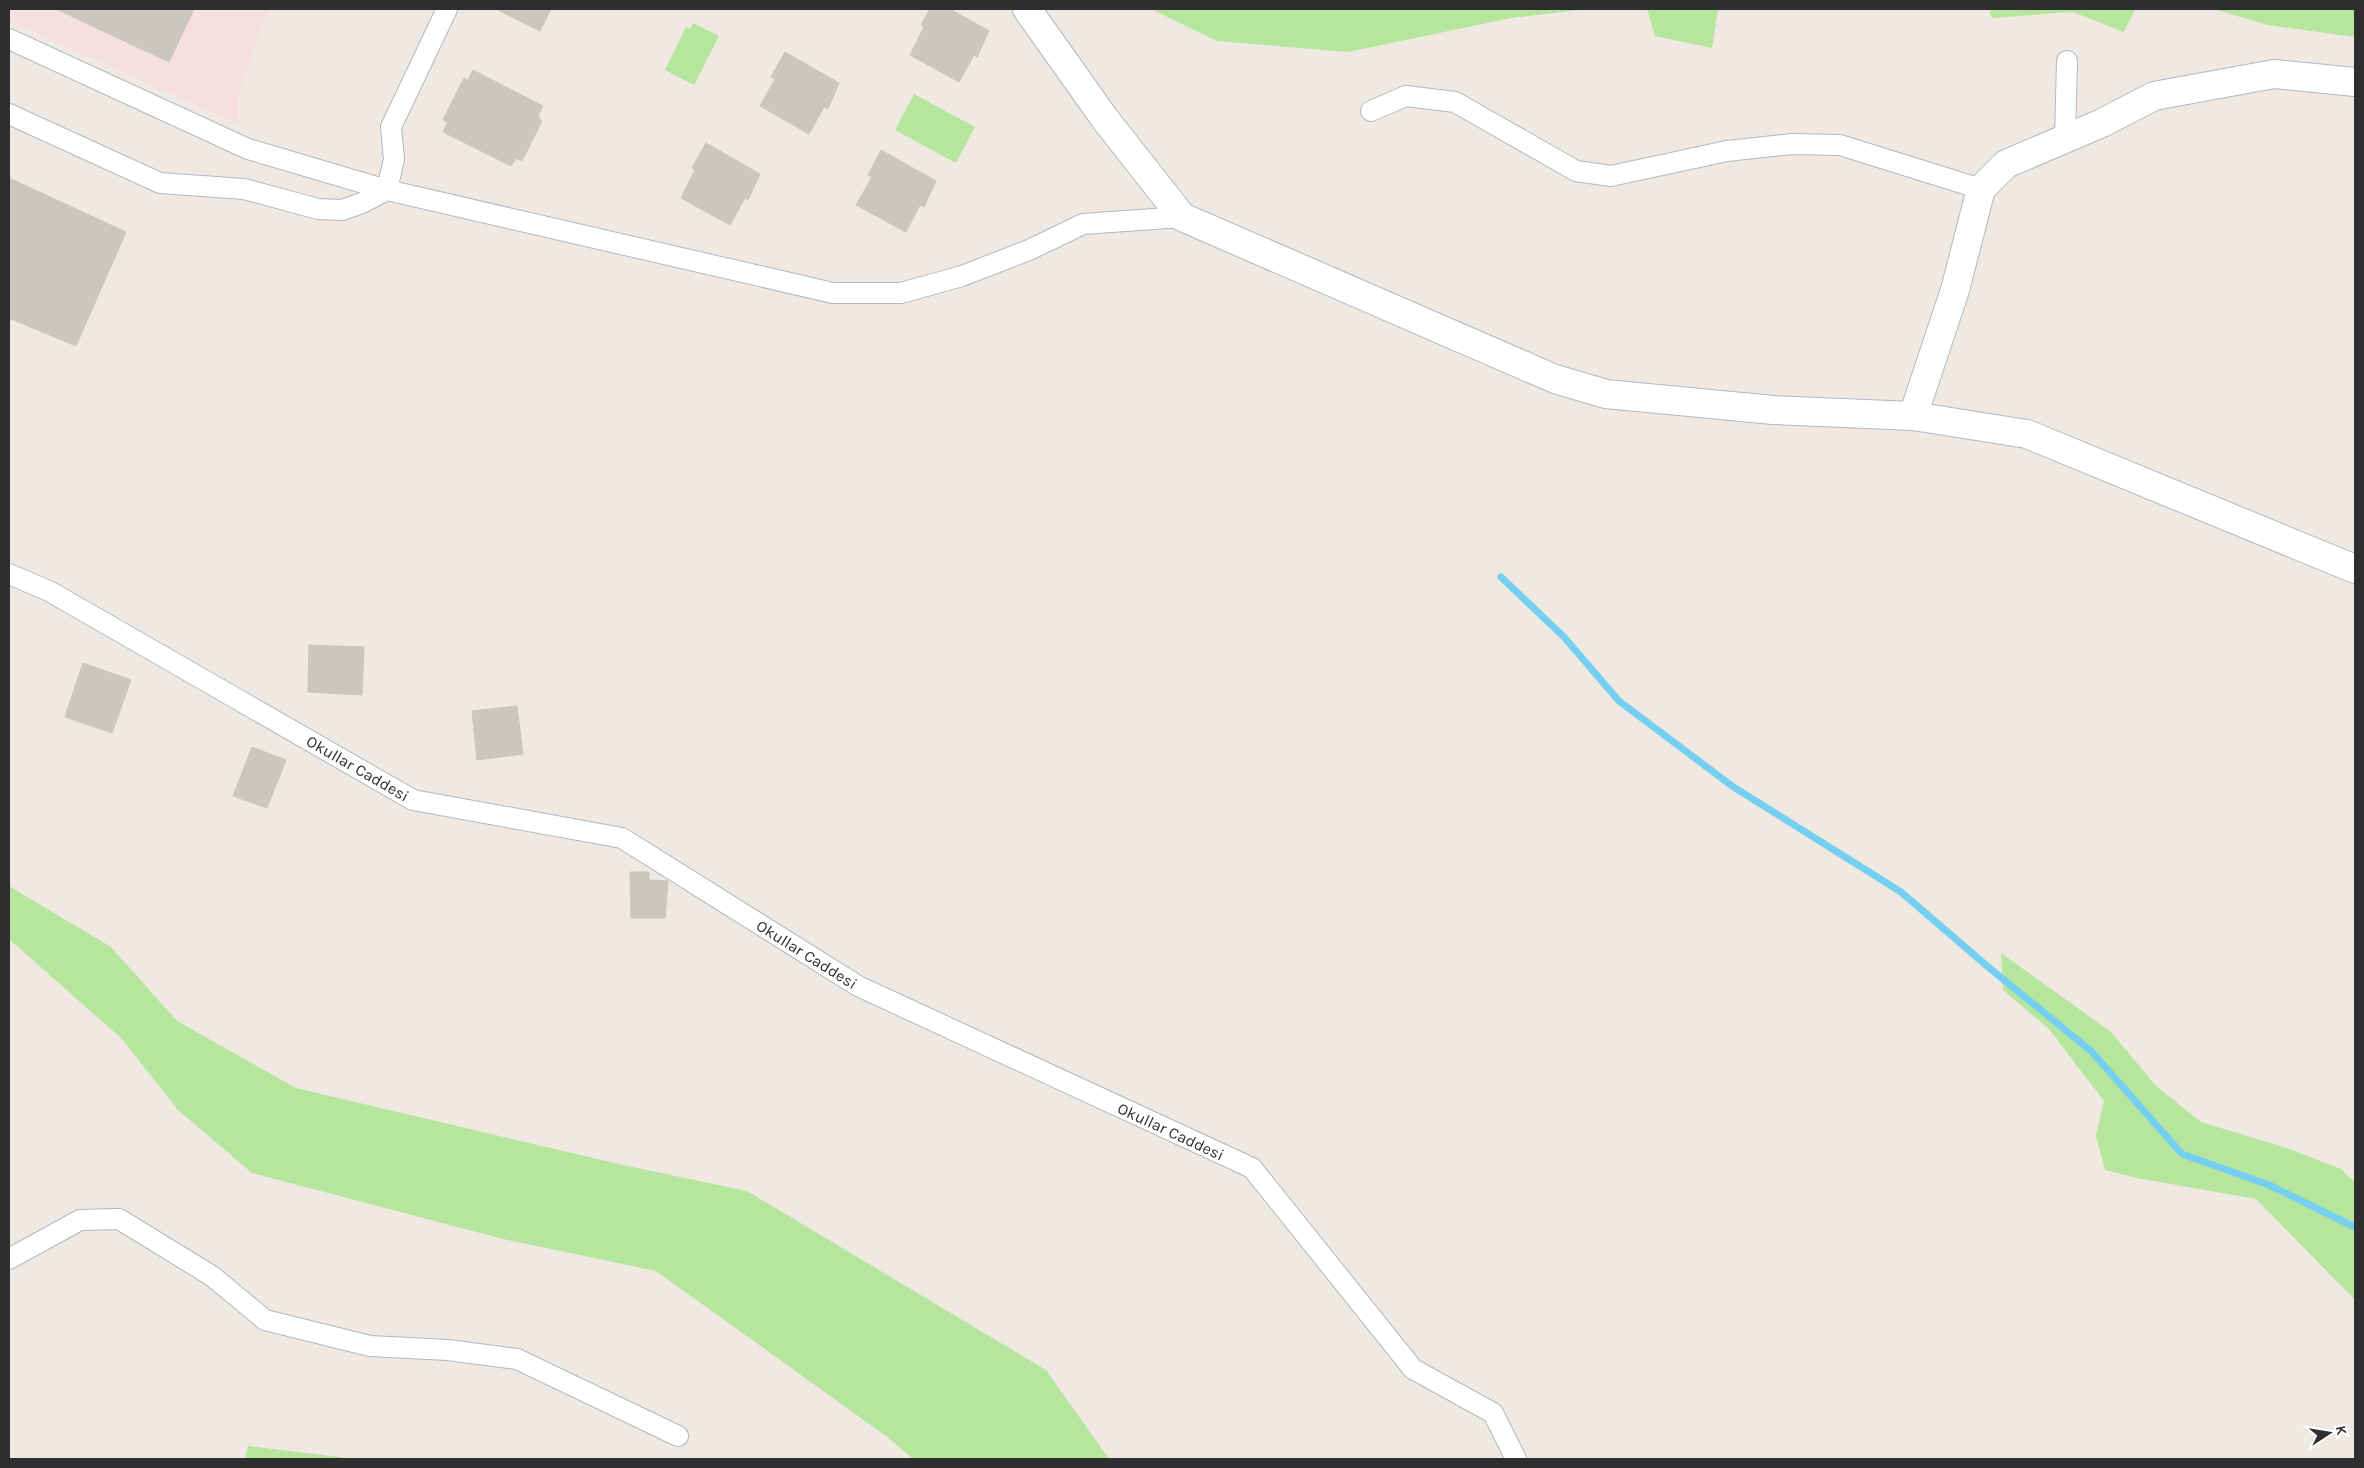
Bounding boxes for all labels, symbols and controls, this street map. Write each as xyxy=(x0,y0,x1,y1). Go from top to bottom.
street label: Okullar Caddesi xyxy=(303,731,412,806)
street label: Okullar Caddesi xyxy=(753,916,861,993)
street label: Okullar Caddesi xyxy=(1114,1098,1227,1164)
north arrow xyxy=(2304,1408,2354,1458)
text: K xyxy=(2332,1424,2351,1437)

